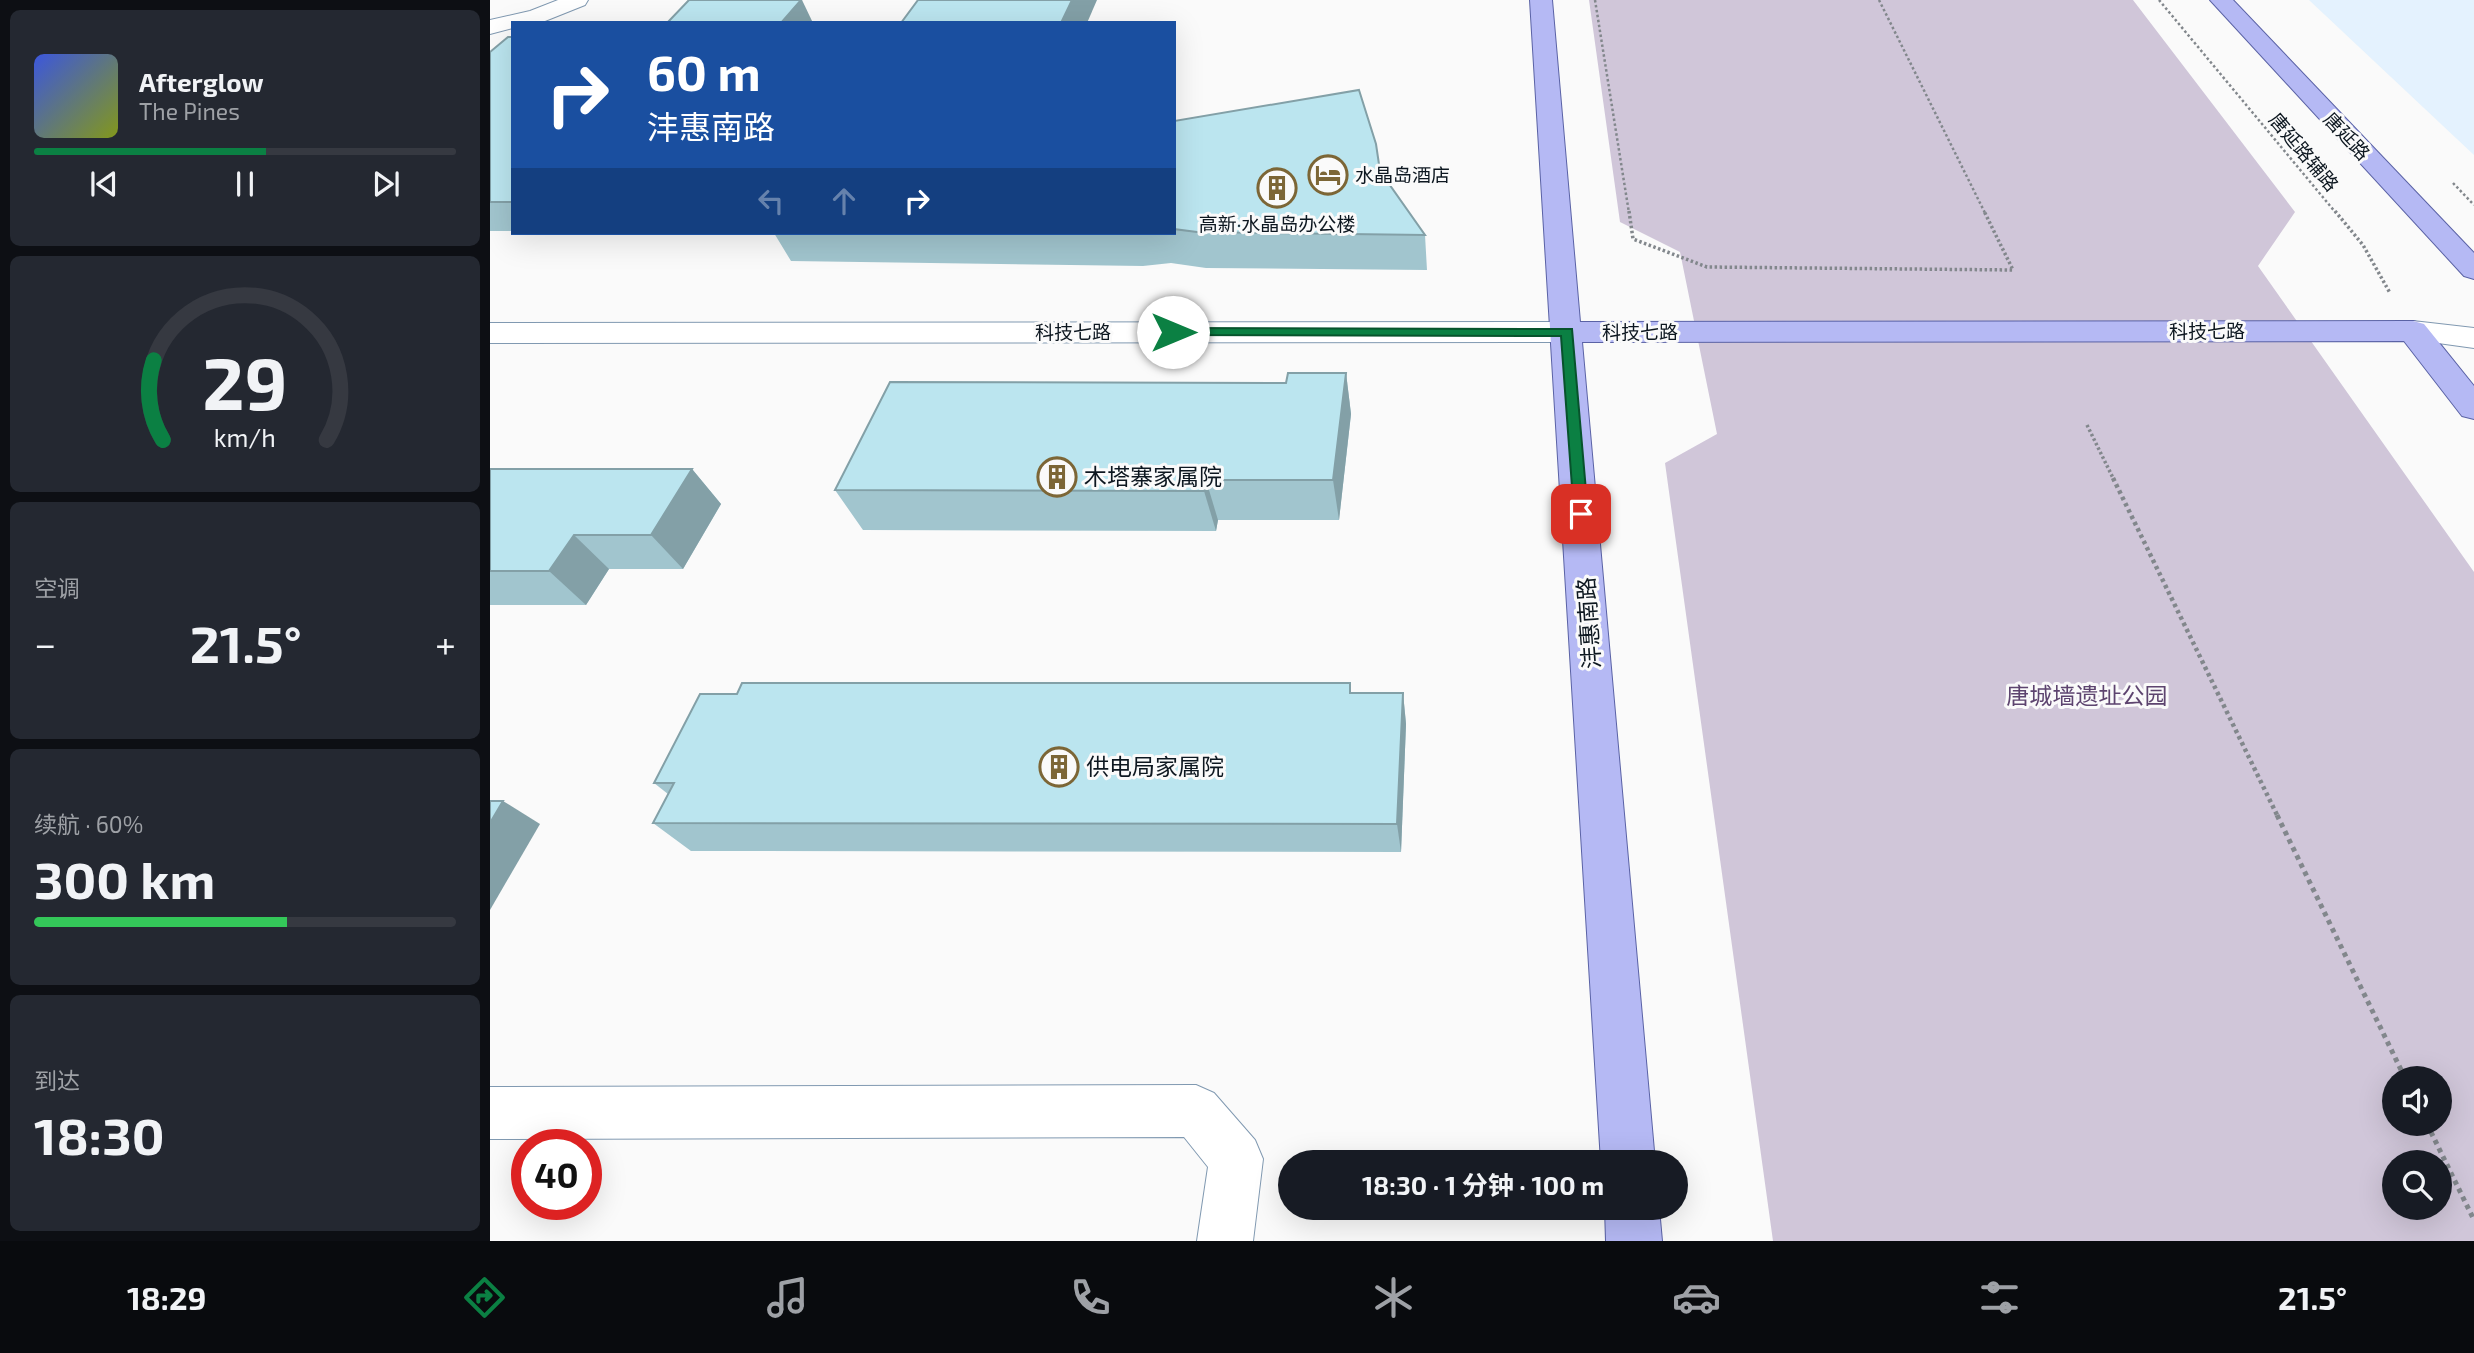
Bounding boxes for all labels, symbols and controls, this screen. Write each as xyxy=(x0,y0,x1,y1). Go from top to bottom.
text: 60 m xyxy=(647,42,761,101)
icon: right xyxy=(532,49,623,140)
text: Afterglow xyxy=(139,66,264,97)
text: The Pines xyxy=(139,97,240,125)
text: 沣惠南路 xyxy=(647,107,775,145)
street label: 唐延路 xyxy=(2320,107,2375,164)
street label: 唐延路辅路 xyxy=(2265,108,2344,195)
hotel icon: 水晶岛酒店 xyxy=(1307,154,1349,196)
place label: 水晶岛酒店 xyxy=(1355,163,1450,186)
icon: previous xyxy=(85,165,123,203)
icon: pause xyxy=(226,165,264,203)
icon: next xyxy=(367,165,405,203)
building icon: 高新·水晶岛办公楼 xyxy=(1256,167,1298,209)
icon: left xyxy=(752,182,790,220)
icon: ahead xyxy=(825,182,863,220)
icon: right xyxy=(898,182,936,220)
place label: 高新·水晶岛办公楼 xyxy=(1199,212,1355,235)
position arrow xyxy=(1136,295,1210,369)
street label: 科技七路 xyxy=(2169,319,2245,342)
street label: 科技七路 xyxy=(1035,320,1111,343)
street label: 科技七路 xyxy=(1602,320,1678,343)
text: 29 xyxy=(202,338,288,426)
text: km/h xyxy=(214,422,276,452)
building icon: 木塔寨家属院 xyxy=(1036,456,1078,498)
place label: 木塔寨家属院 xyxy=(1084,462,1222,490)
pin xyxy=(1551,484,1611,544)
icon: arrive xyxy=(1562,495,1600,533)
text: 空调 xyxy=(34,574,80,602)
street label: 沣惠南路 xyxy=(1571,576,1605,670)
text: 21.5° xyxy=(190,611,302,673)
text: − xyxy=(34,620,56,666)
text: + xyxy=(435,620,456,666)
park label: 唐城墙遗址公园 xyxy=(2007,681,2168,709)
building icon: 供电局家属院 xyxy=(1038,746,1080,788)
place label: 供电局家属院 xyxy=(1086,752,1224,780)
text: 续航 · 60% xyxy=(34,810,143,838)
text: 300 km xyxy=(34,847,215,909)
text: 到达 xyxy=(34,1066,80,1094)
map controls xyxy=(2382,1066,2452,1220)
button: sound xyxy=(2382,1066,2452,1136)
text: 18:30 xyxy=(34,1103,165,1165)
speed limit sign: 40 xyxy=(511,1129,602,1220)
button: search xyxy=(2382,1150,2452,1220)
text: 18:30 · 1 分钟 · 100 m xyxy=(1362,1169,1604,1200)
icon: directions xyxy=(460,1273,509,1322)
icon: music xyxy=(763,1273,812,1322)
icon: phone xyxy=(1066,1273,1115,1322)
icon: climate xyxy=(1369,1273,1418,1322)
icon: car xyxy=(1672,1273,1721,1322)
icon: filters xyxy=(1975,1273,2024,1322)
text: 18:29 xyxy=(127,1278,206,1316)
text: 21.5° xyxy=(2278,1278,2347,1316)

